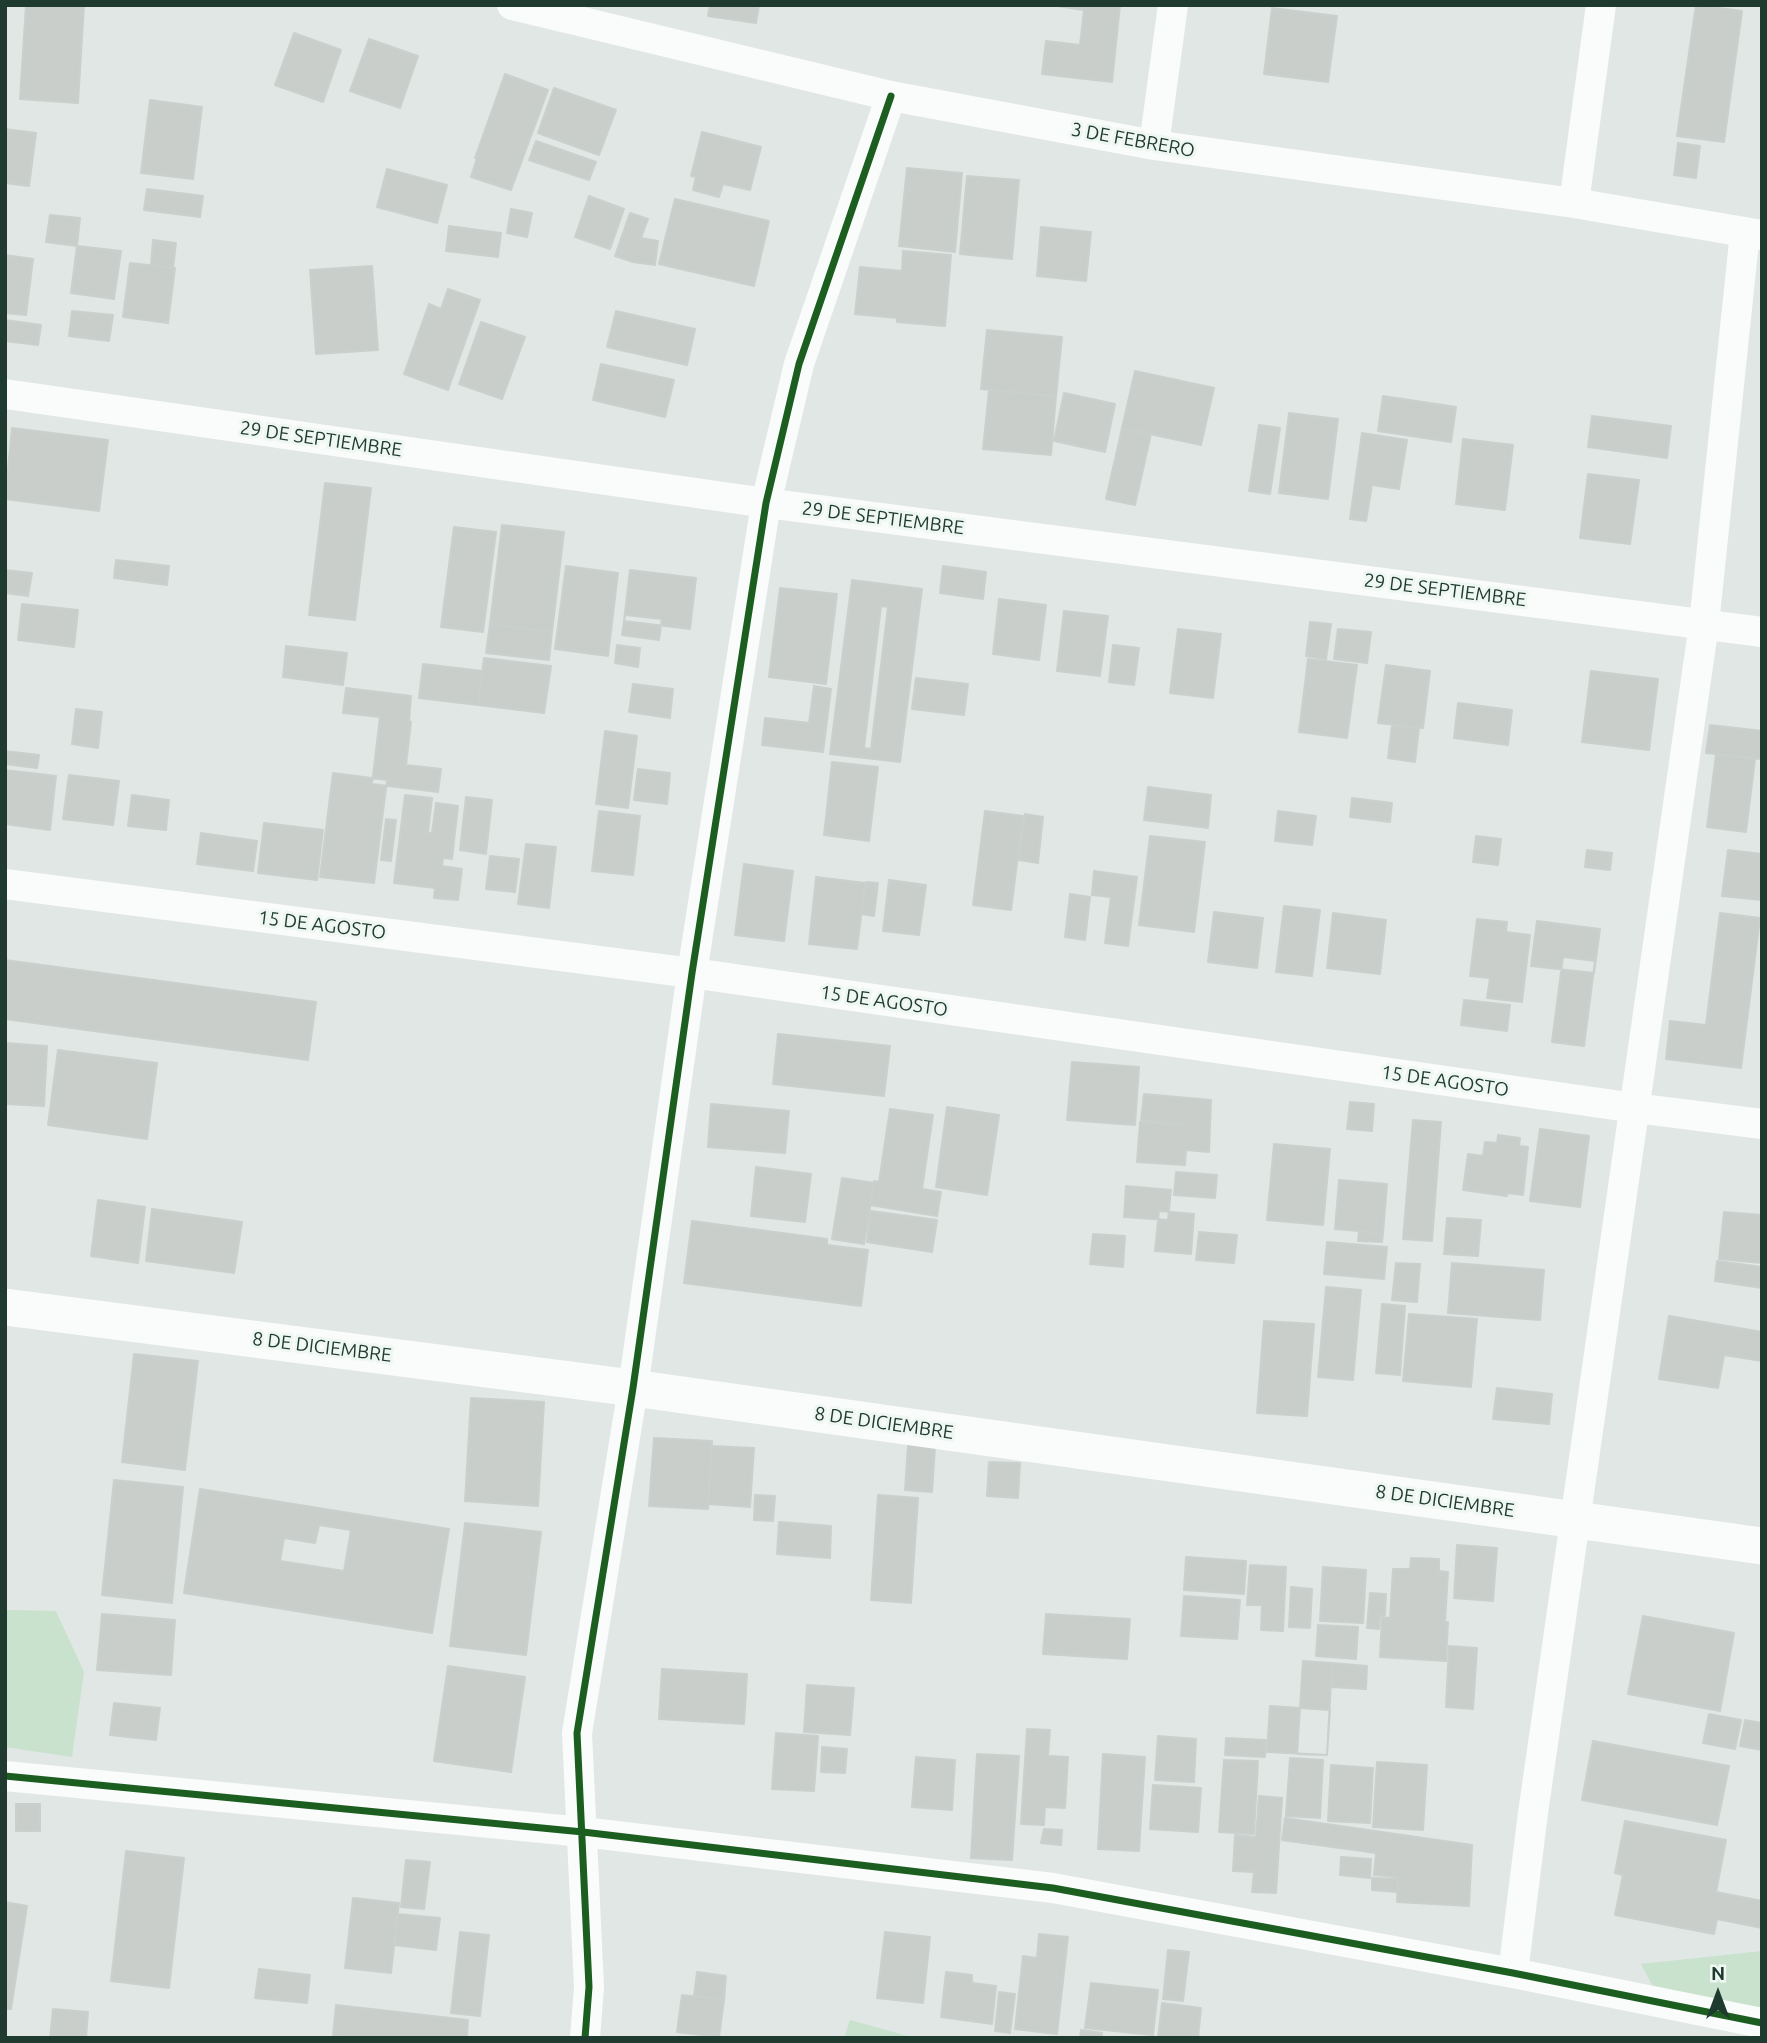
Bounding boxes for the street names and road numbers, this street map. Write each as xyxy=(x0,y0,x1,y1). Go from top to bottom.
street label: 3 DE FEBRERO xyxy=(1069,118,1197,162)
street label: 29 DE SEPTIEMBRE xyxy=(239,416,403,462)
street label: 29 DE SEPTIEMBRE xyxy=(801,497,965,539)
street label: 29 DE SEPTIEMBRE xyxy=(1363,569,1527,611)
street label: 15 DE AGOSTO xyxy=(257,906,387,944)
street label: 15 DE AGOSTO xyxy=(819,981,949,1021)
street label: 15 DE AGOSTO xyxy=(1380,1061,1510,1101)
street label: 8 DE DICIEMBRE xyxy=(251,1327,393,1367)
street label: 8 DE DICIEMBRE xyxy=(813,1402,955,1444)
street label: 8 DE DICIEMBRE xyxy=(1374,1480,1516,1522)

